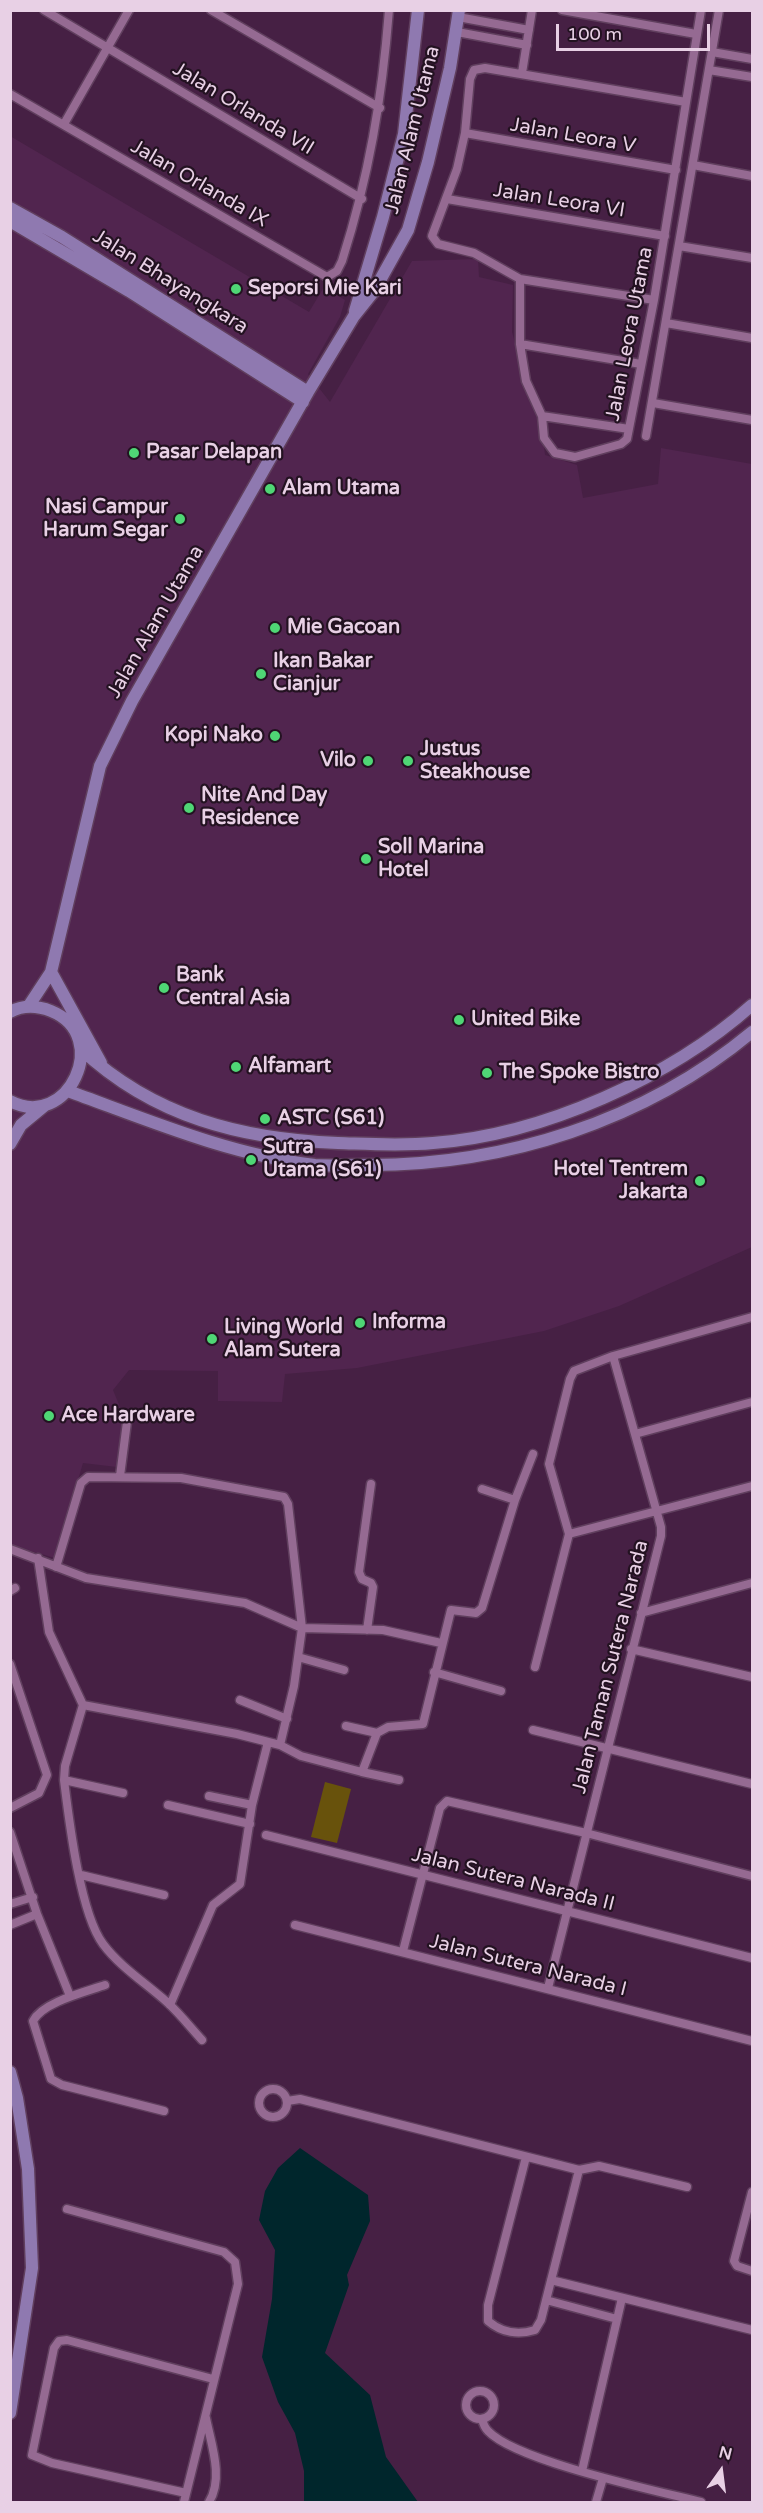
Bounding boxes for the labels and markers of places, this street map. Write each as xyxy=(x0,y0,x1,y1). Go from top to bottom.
place label: Seporsi Mie Kari xyxy=(248,277,402,301)
marker: Seporsi Mie Kari xyxy=(229,282,243,296)
place label: Pasar Delapan xyxy=(146,441,282,465)
marker: Pasar Delapan xyxy=(127,446,141,460)
place label: Alam Utama xyxy=(282,477,400,501)
marker: Alam Utama xyxy=(263,482,277,496)
place label: Nasi Campur Harum Segar xyxy=(43,496,168,543)
marker: Nasi Campur Harum Segar xyxy=(173,512,187,526)
place label: Mie Gacoan xyxy=(287,616,400,640)
marker: Mie Gacoan xyxy=(268,621,282,635)
place label: Ikan Bakar Cianjur xyxy=(273,650,373,697)
marker: Ikan Bakar Cianjur xyxy=(254,667,268,681)
place label: Kopi Nako xyxy=(164,724,263,748)
marker: Kopi Nako xyxy=(268,729,282,743)
place label: Justus Steakhouse xyxy=(420,738,530,785)
place label: Vilo xyxy=(320,749,356,773)
marker: Vilo xyxy=(361,754,375,768)
marker: Justus Steakhouse xyxy=(401,754,415,768)
place label: Nite And Day Residence xyxy=(201,784,327,831)
marker: Nite And Day Residence xyxy=(182,801,196,815)
place label: Soll Marina Hotel xyxy=(378,836,484,883)
marker: Soll Marina Hotel xyxy=(359,852,373,866)
place label: Bank Central Asia xyxy=(176,964,290,1011)
marker: Bank Central Asia xyxy=(157,981,171,995)
place label: United Bike xyxy=(471,1008,580,1032)
marker: United Bike xyxy=(452,1013,466,1027)
place label: Alfamart xyxy=(248,1055,331,1079)
marker: Alfamart xyxy=(229,1060,243,1074)
place label: The Spoke Bistro xyxy=(499,1061,659,1085)
marker: The Spoke Bistro xyxy=(480,1066,494,1080)
place label: ASTC (S61) xyxy=(277,1107,384,1131)
marker: ASTC (S61) xyxy=(258,1112,272,1126)
place label: Sutra Utama (S61) xyxy=(263,1136,382,1183)
marker: Sutra Utama (S61) xyxy=(244,1153,258,1167)
place label: Hotel Tentrem Jakarta xyxy=(553,1158,688,1205)
marker: Hotel Tentrem Jakarta xyxy=(693,1174,707,1188)
place label: Informa xyxy=(372,1311,446,1335)
place label: Living World Alam Sutera xyxy=(224,1316,343,1363)
marker: Informa xyxy=(353,1316,367,1330)
marker: Living World Alam Sutera xyxy=(205,1332,219,1346)
place label: Ace Hardware xyxy=(61,1404,195,1428)
marker: Ace Hardware xyxy=(42,1409,56,1423)

